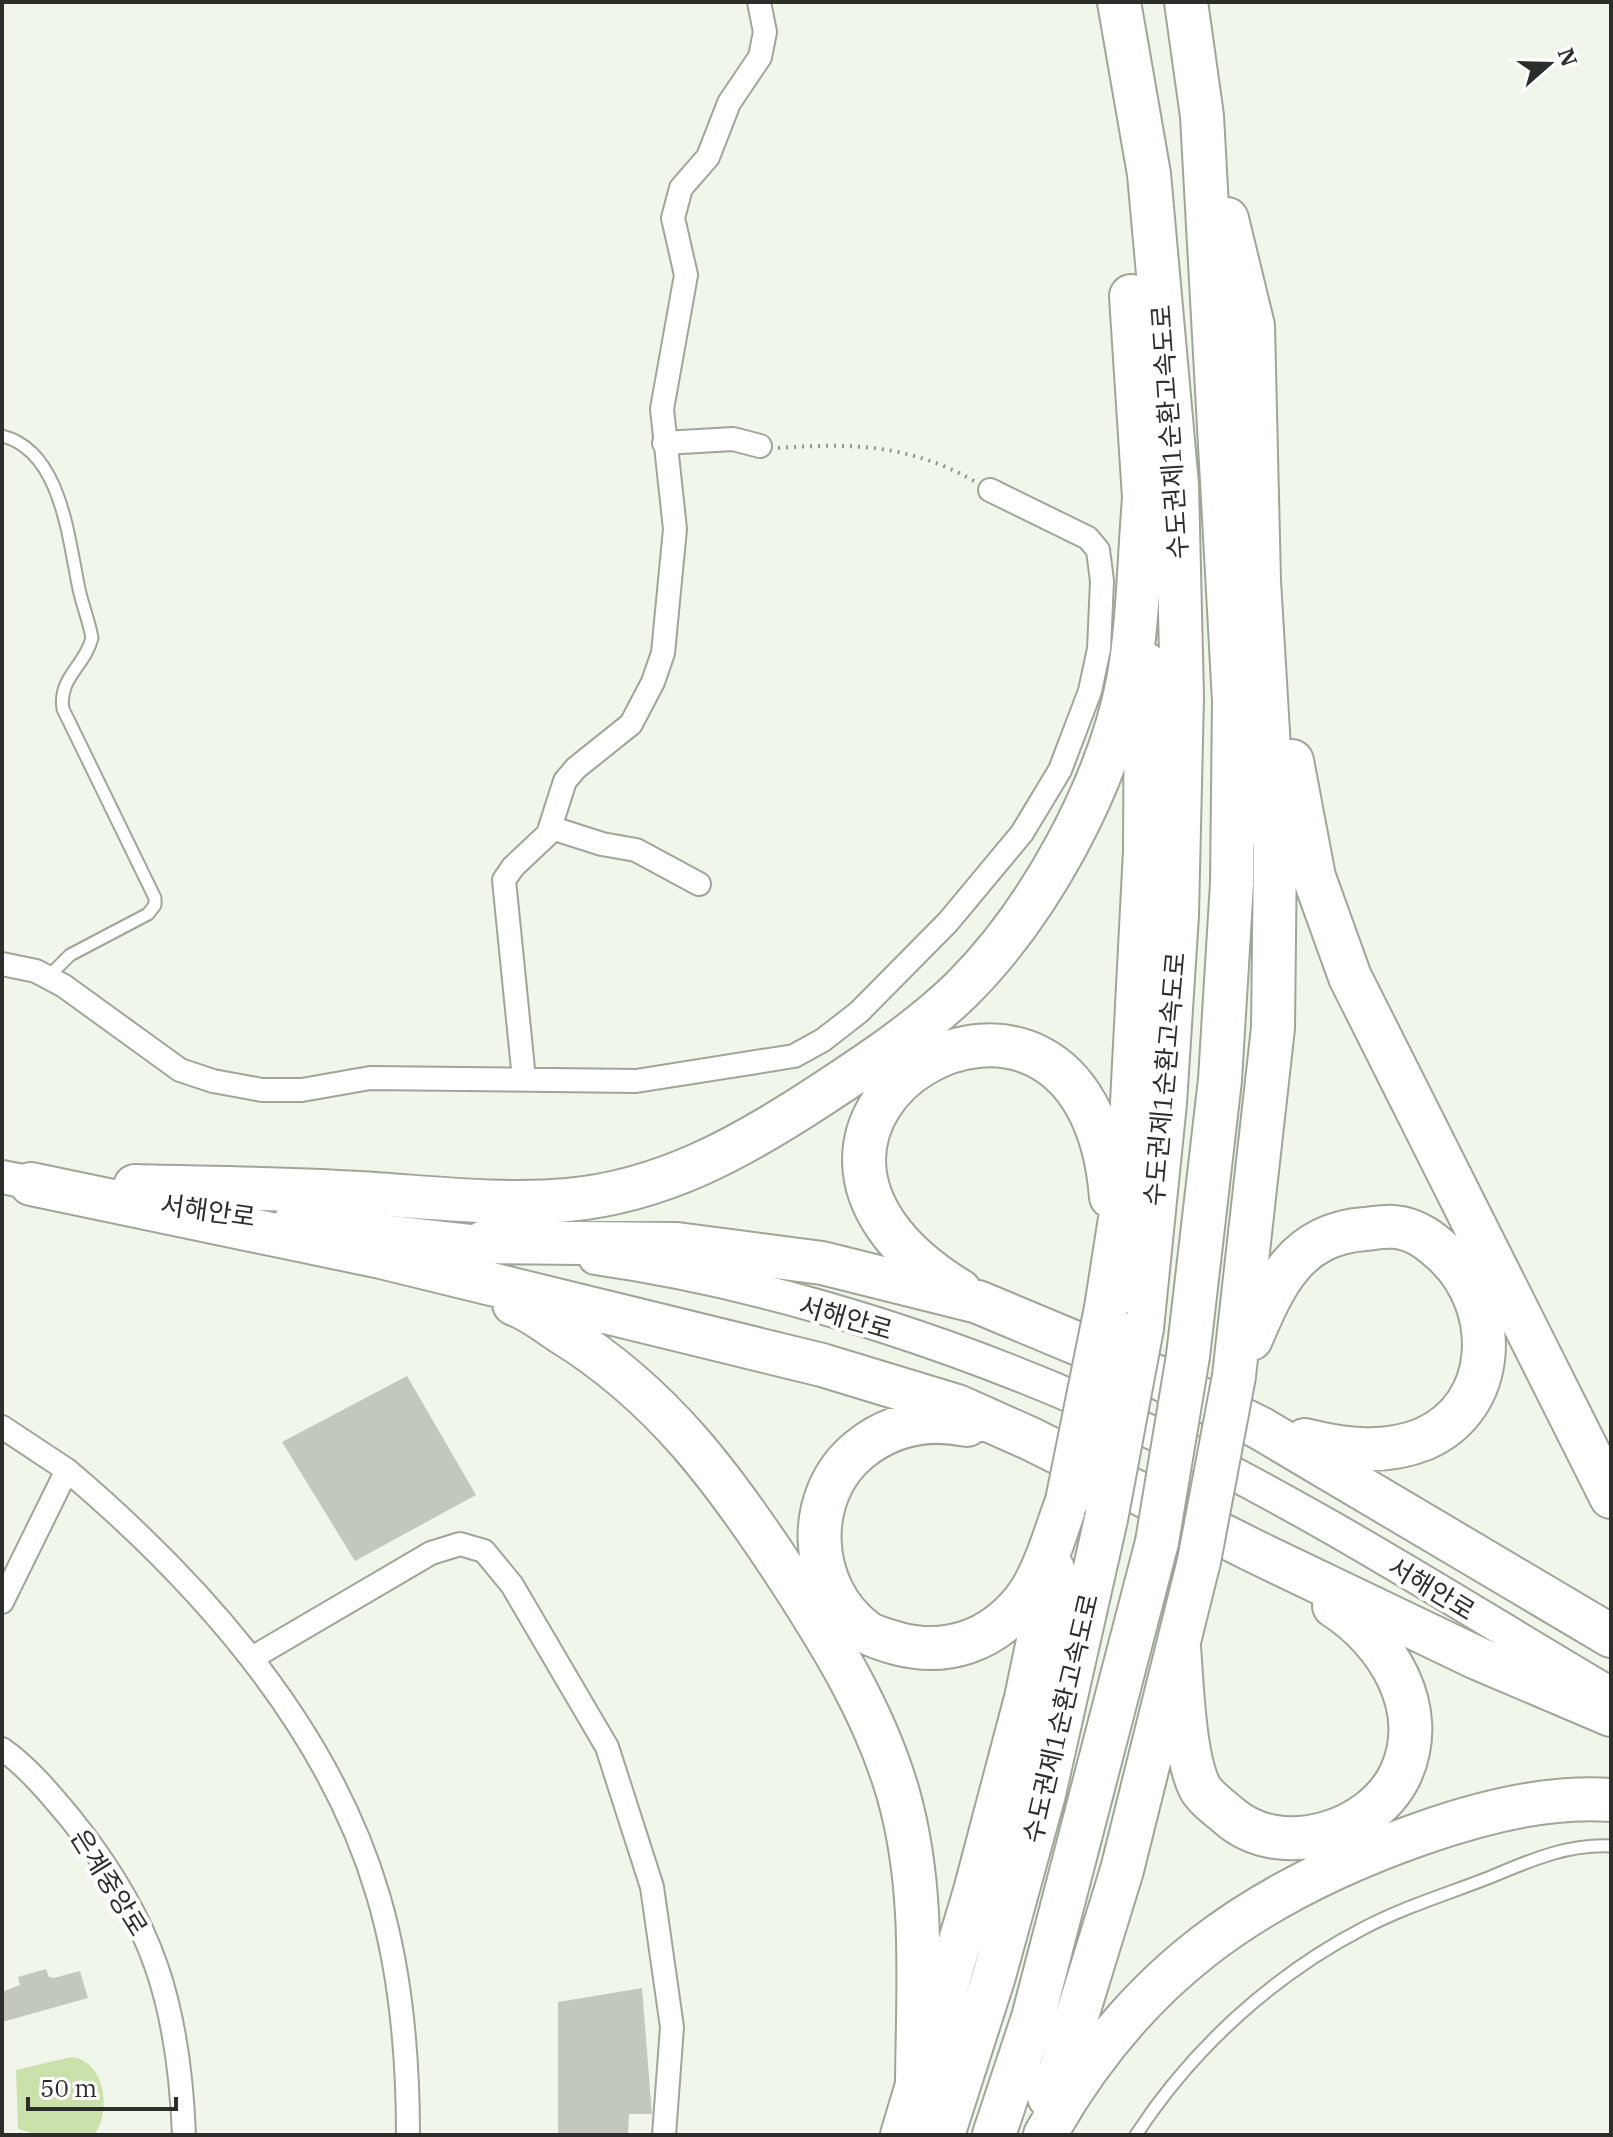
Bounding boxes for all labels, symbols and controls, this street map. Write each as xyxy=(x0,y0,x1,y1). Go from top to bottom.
north arrow xyxy=(1509,24,1589,104)
text: N xyxy=(1552,44,1585,70)
street label: 수도권제1순환고속도로 xyxy=(1143,304,1195,560)
street label: 수도권제1순환고속도로 xyxy=(1136,951,1192,1207)
street label: 서해안로 xyxy=(158,1187,258,1233)
street label: 서해안로 xyxy=(795,1287,897,1347)
street label: 서해안로 xyxy=(1382,1549,1482,1627)
street label: 수도권제1순환고속도로 xyxy=(1015,1590,1105,1846)
street label: 은계중앙로 xyxy=(64,1822,156,1942)
scale bar xyxy=(28,2061,176,2111)
text: 50 m xyxy=(40,2072,97,2104)

